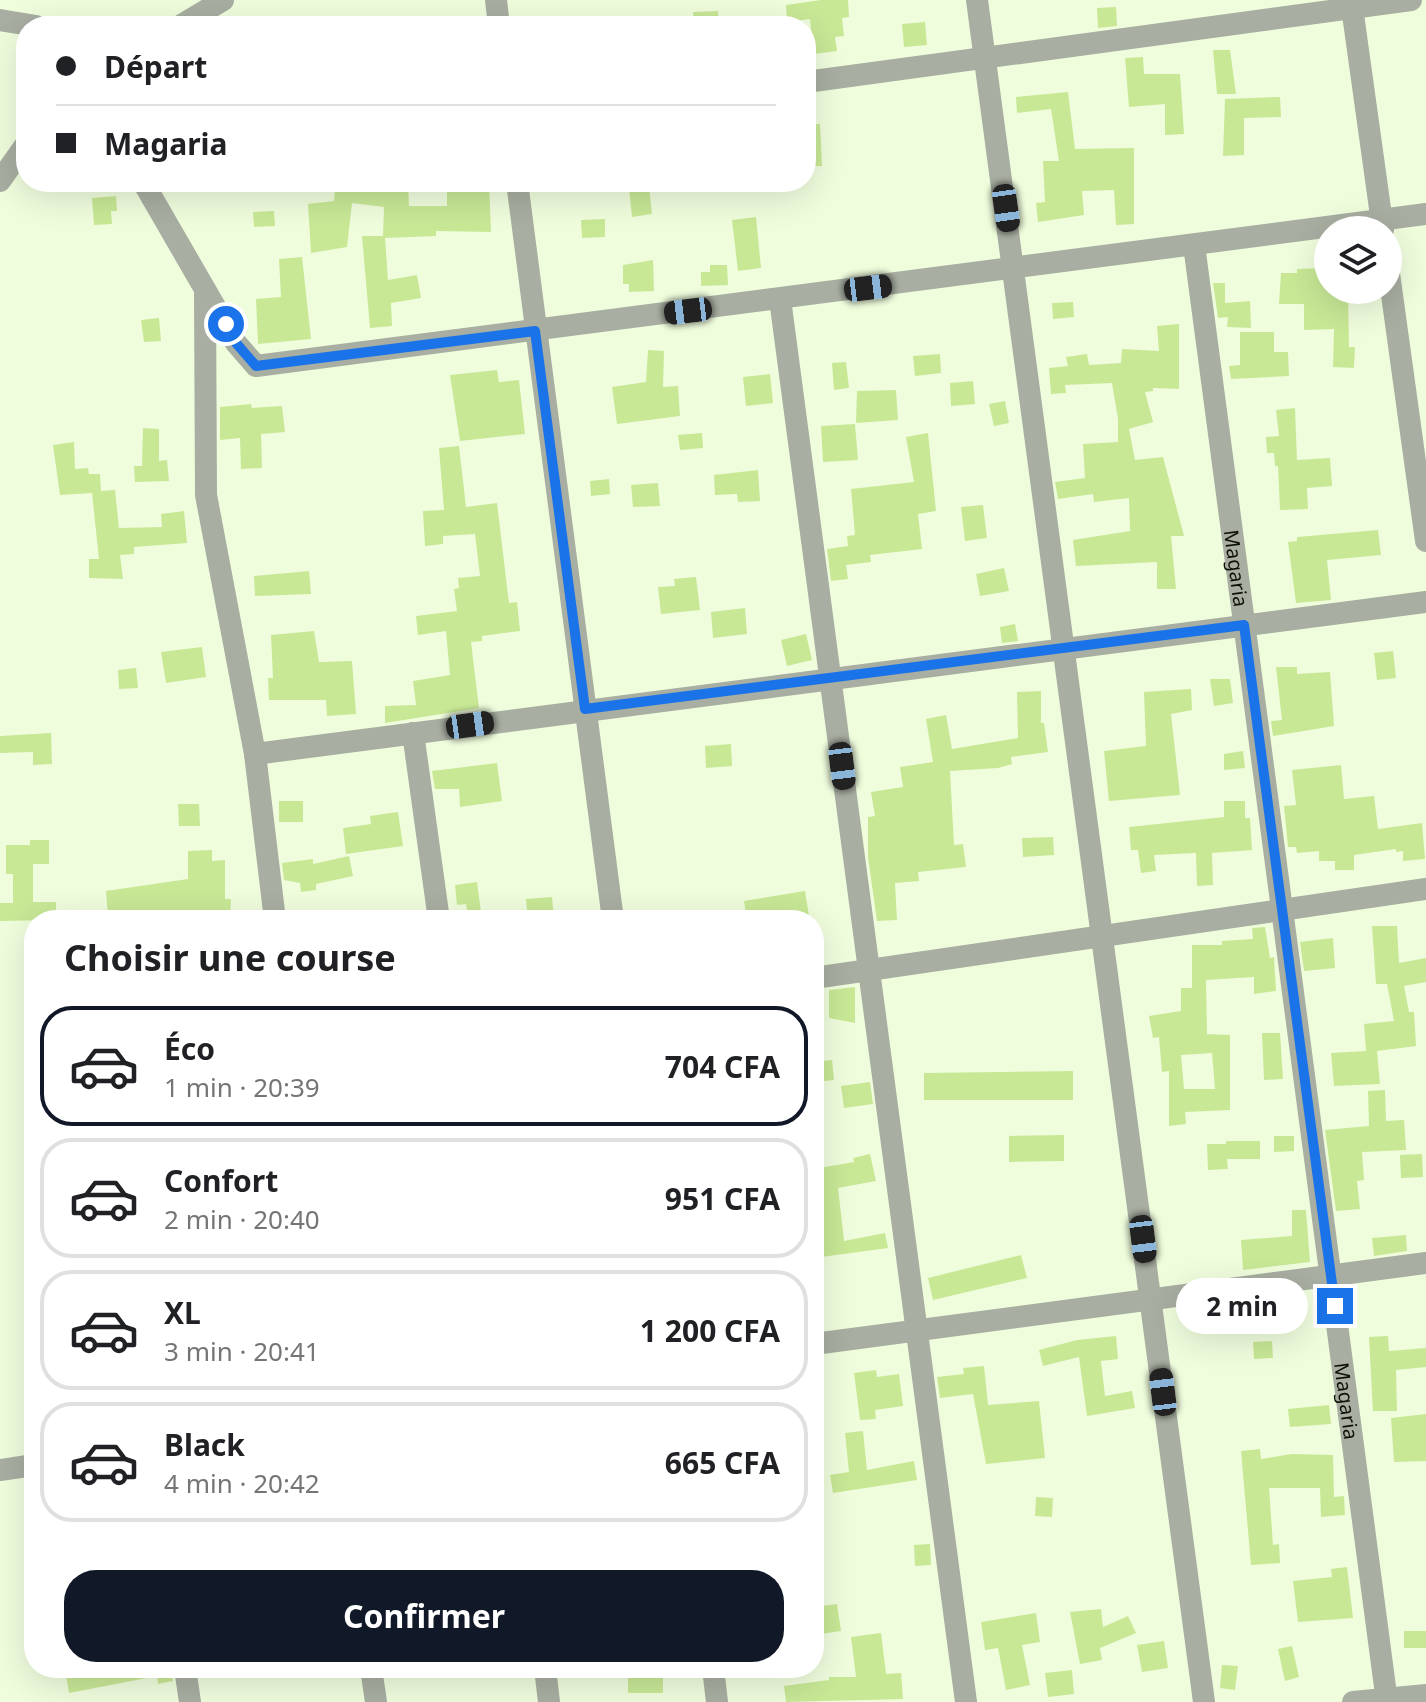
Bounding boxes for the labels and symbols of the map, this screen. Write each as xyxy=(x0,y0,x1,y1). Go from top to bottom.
car xyxy=(991,183,1021,233)
car xyxy=(843,273,893,303)
car xyxy=(663,296,713,326)
route start xyxy=(208,306,244,342)
street label: Magaria xyxy=(1218,528,1255,608)
car xyxy=(445,710,495,740)
car xyxy=(827,741,857,791)
car xyxy=(1128,1214,1158,1264)
callout: 2 min xyxy=(1175,1278,1307,1334)
route end xyxy=(1317,1288,1353,1324)
street label: Magaria xyxy=(1329,1361,1366,1441)
car xyxy=(1148,1367,1178,1417)

